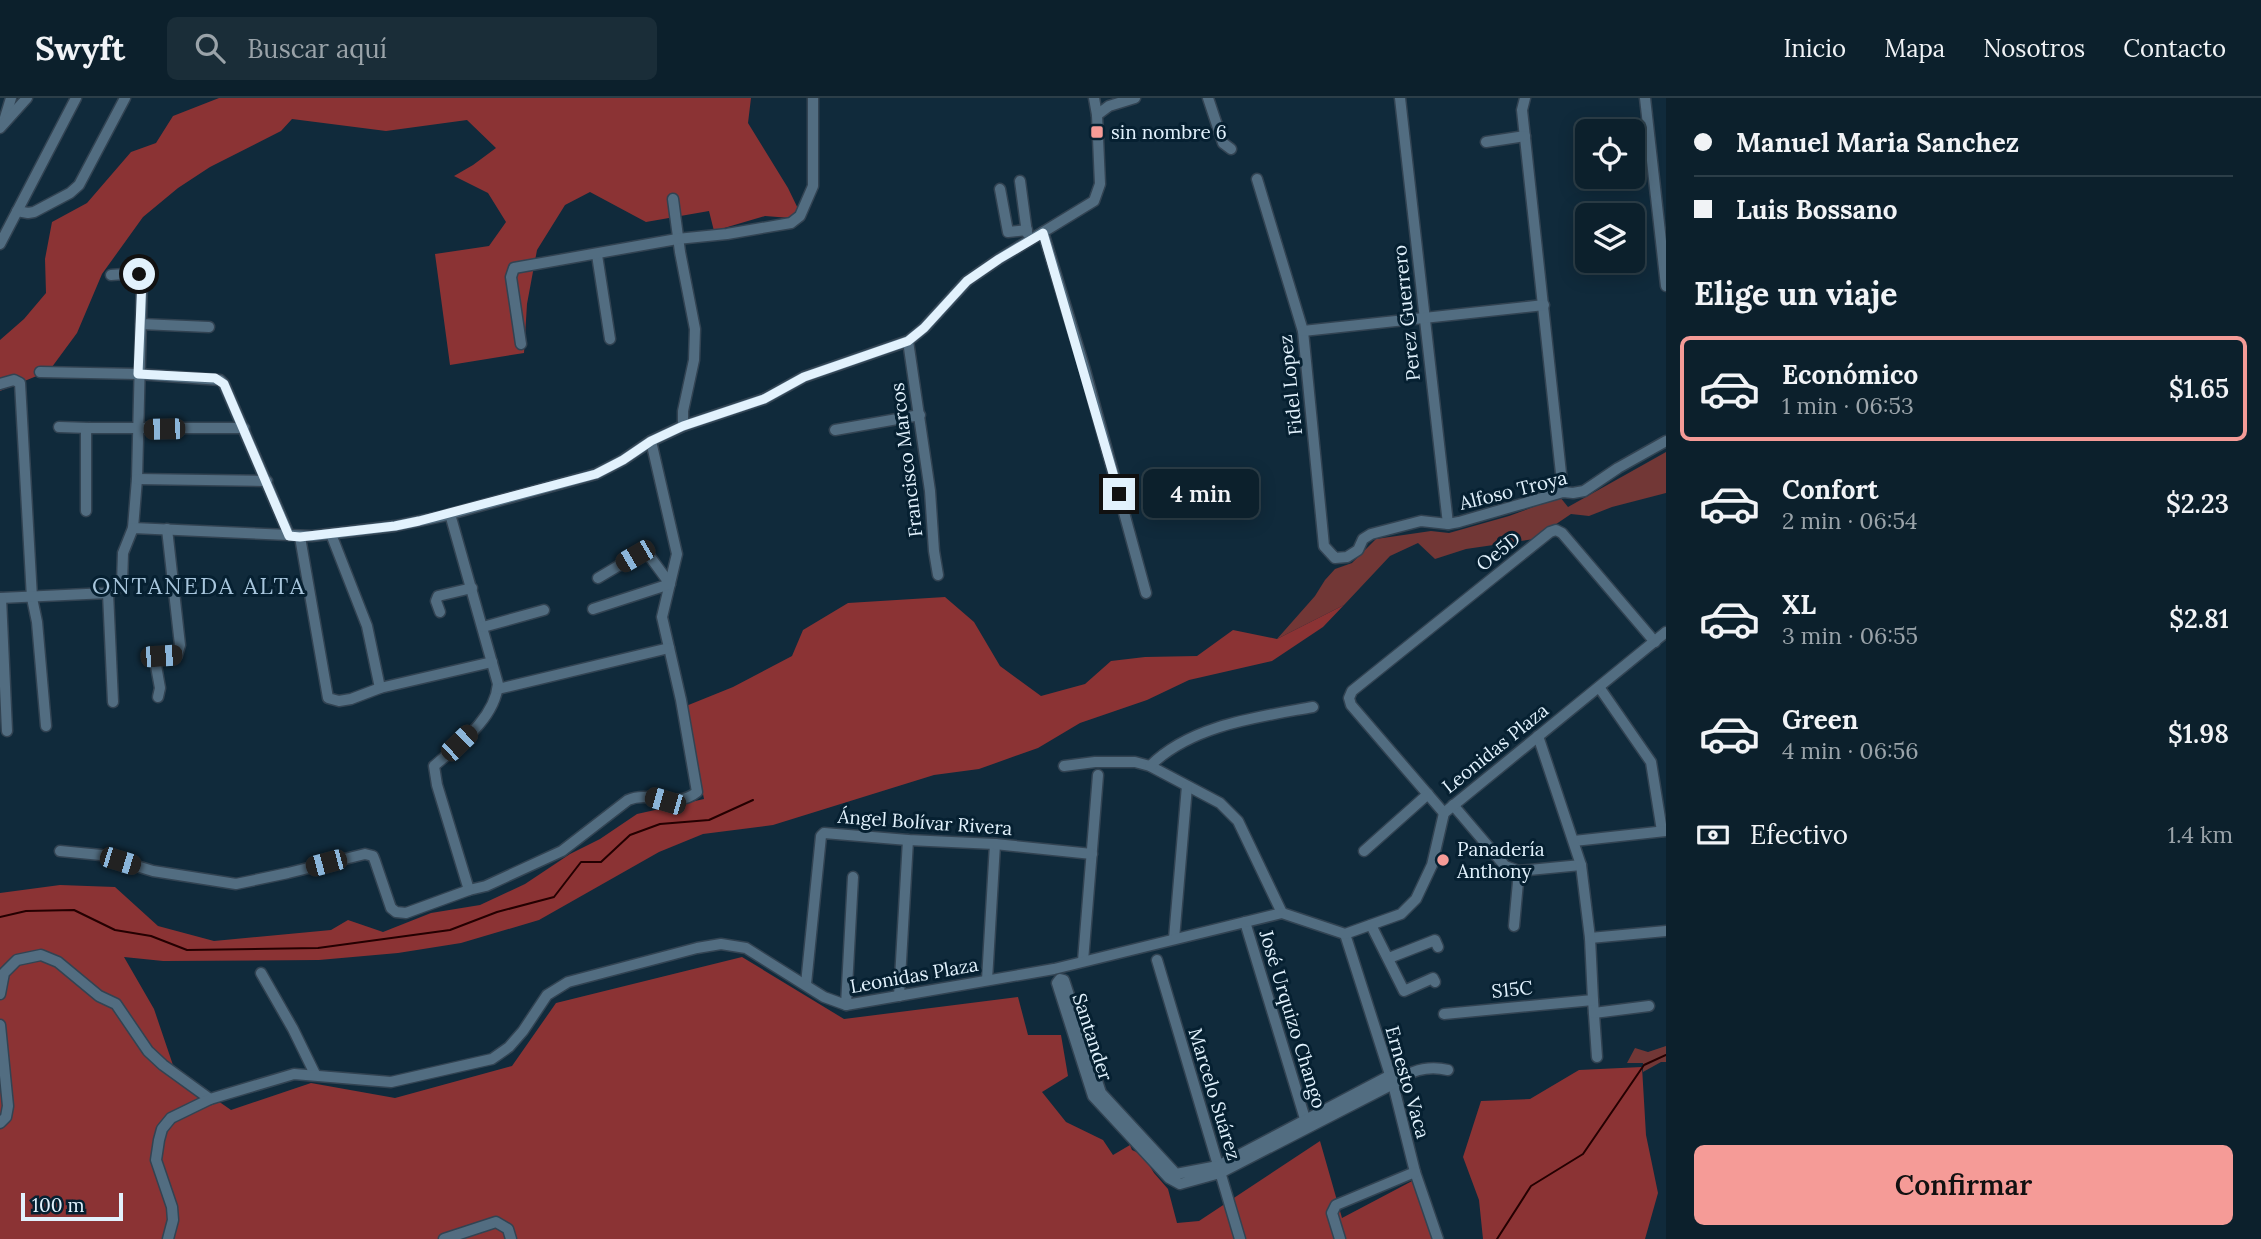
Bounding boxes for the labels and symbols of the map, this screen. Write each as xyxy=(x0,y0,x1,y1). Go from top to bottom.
place label: sin nombre 6 xyxy=(1111,120,1227,144)
marker: sin nombre 6 xyxy=(1089,124,1105,140)
street label: Perez Guerrero xyxy=(1387,244,1425,382)
route start xyxy=(123,258,155,290)
street label: Fidel Lopez xyxy=(1273,334,1307,436)
street label: Francisco Marcos xyxy=(885,381,927,539)
car xyxy=(143,418,186,440)
street label: Alfoso Troya xyxy=(1456,465,1570,515)
callout: 4 min xyxy=(1144,470,1259,518)
route end xyxy=(1103,478,1135,510)
street label: Oe5D xyxy=(1471,526,1525,576)
car xyxy=(612,536,659,576)
district label: ONTANEDA ALTA xyxy=(92,571,306,600)
car xyxy=(140,644,183,668)
street label: Leonidas Plaza xyxy=(1437,698,1553,798)
car xyxy=(437,721,482,765)
car xyxy=(642,785,689,817)
street label: Ángel Bolívar Rivera xyxy=(836,804,1013,840)
place label: Panadería Anthony xyxy=(1456,837,1545,883)
car xyxy=(97,845,144,877)
car xyxy=(303,847,350,879)
marker: Panadería Anthony xyxy=(1435,852,1451,868)
street label: José Urquizo Chango xyxy=(1254,926,1332,1111)
street label: Leonidas Plaza xyxy=(848,952,980,998)
street label: S15C xyxy=(1490,975,1534,1003)
street label: Santander xyxy=(1068,990,1119,1084)
street label: Ernesto Vaca xyxy=(1381,1023,1436,1141)
street label: Marcelo Suárez xyxy=(1184,1025,1246,1163)
scale bar xyxy=(21,1190,122,1222)

